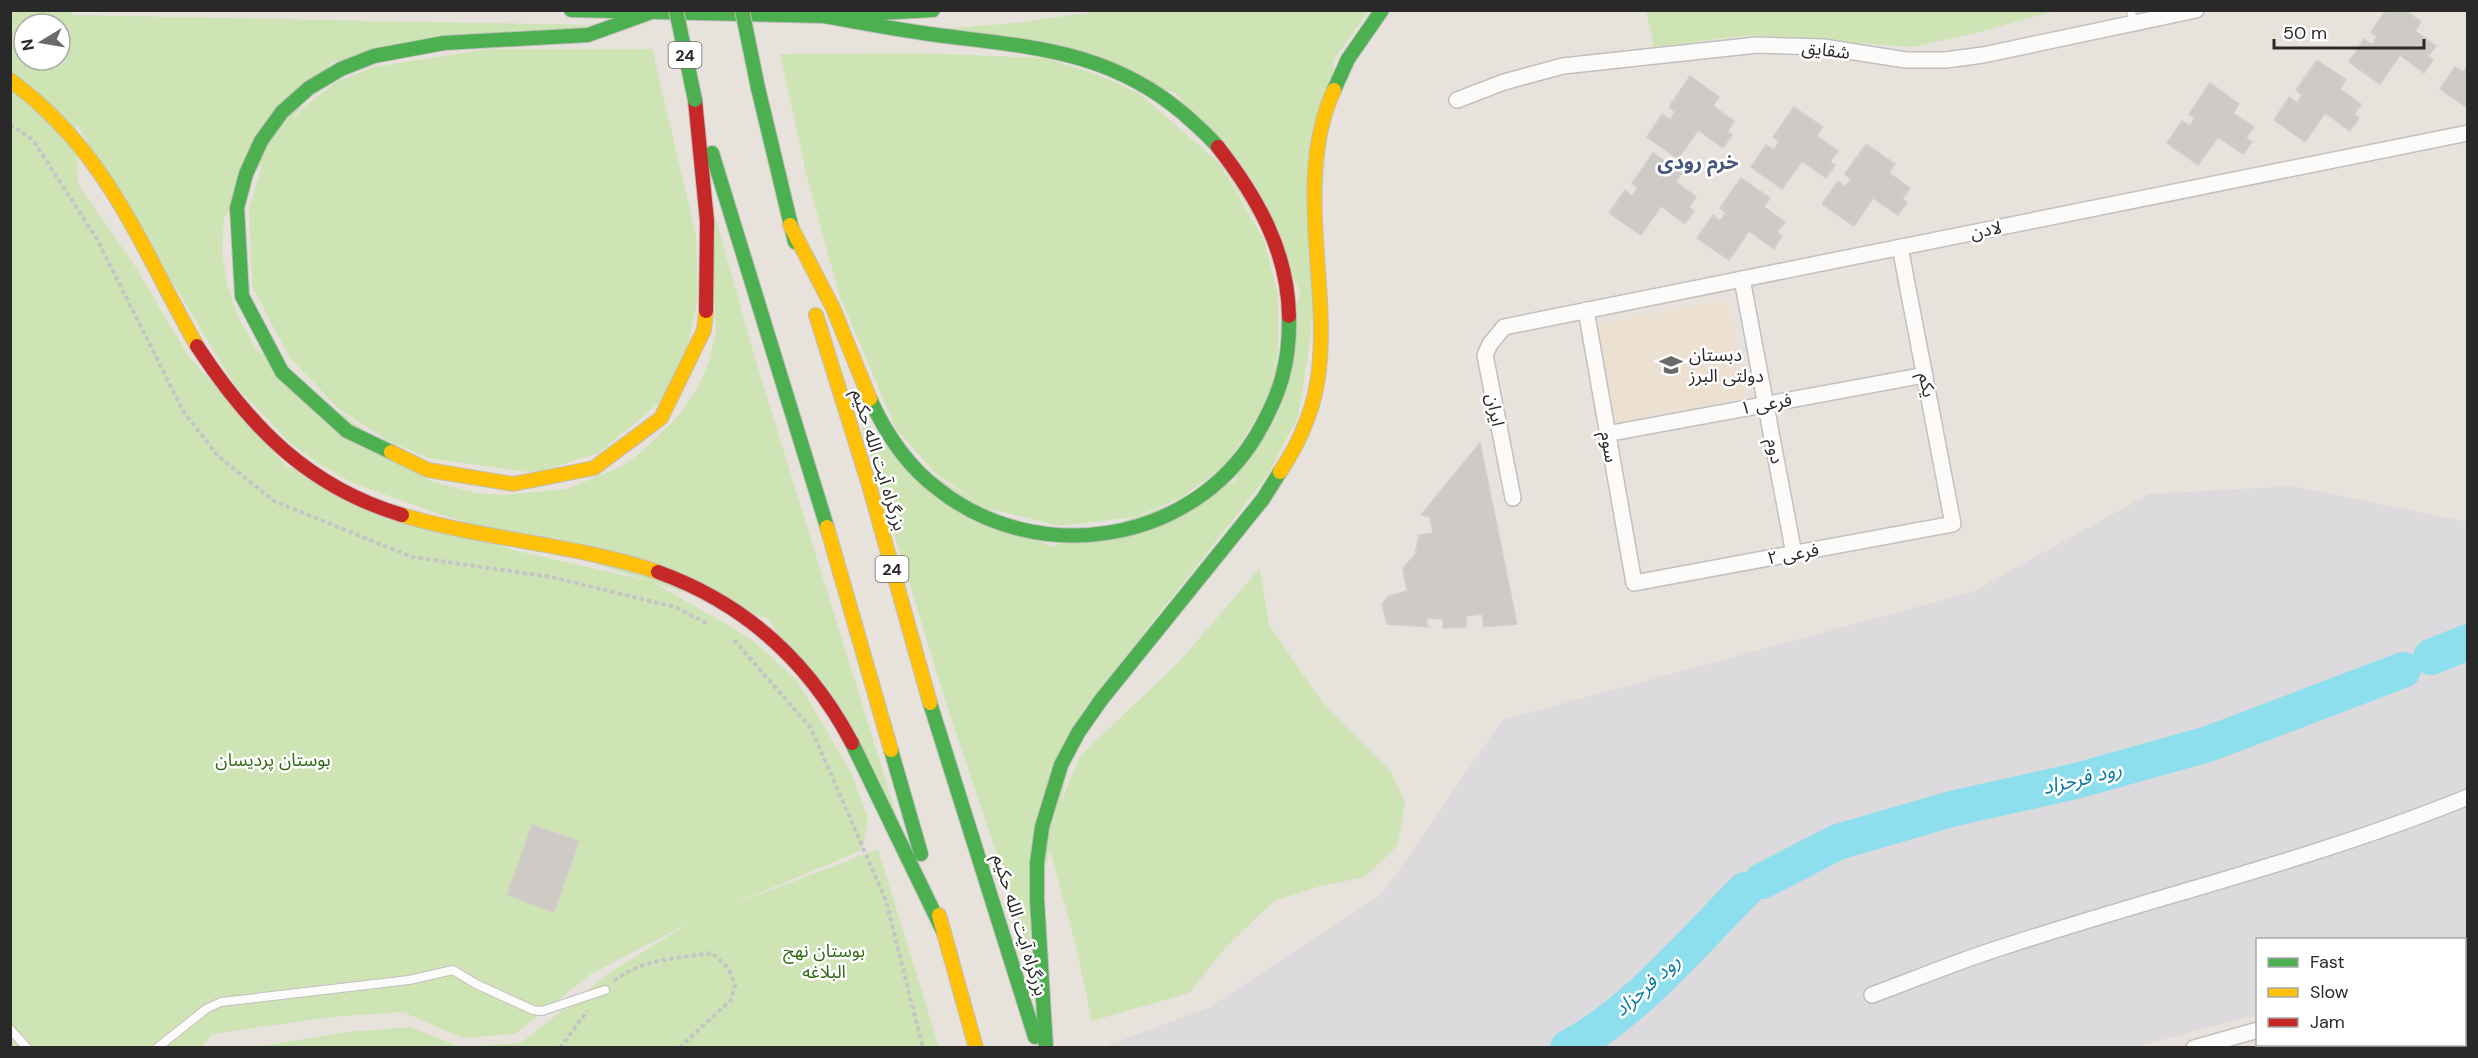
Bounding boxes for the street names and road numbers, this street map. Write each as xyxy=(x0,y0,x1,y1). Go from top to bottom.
street label: شقایق xyxy=(1801,35,1851,65)
road number: 24 xyxy=(668,42,702,68)
street label: لادن xyxy=(1968,215,2004,245)
street label: یکم xyxy=(1912,371,1941,400)
street label: بزرگراه آیت الله حکیم xyxy=(845,386,912,534)
street label: فرعی ۱ xyxy=(1738,388,1794,420)
street label: ایران xyxy=(1480,392,1510,428)
street label: سوم xyxy=(1592,429,1624,465)
street label: دوم xyxy=(1759,436,1789,466)
street label: فرعی ۲ xyxy=(1765,538,1821,570)
road number: 24 xyxy=(876,556,908,582)
street label: بزرگراه آیت الله حکیم xyxy=(986,851,1053,999)

